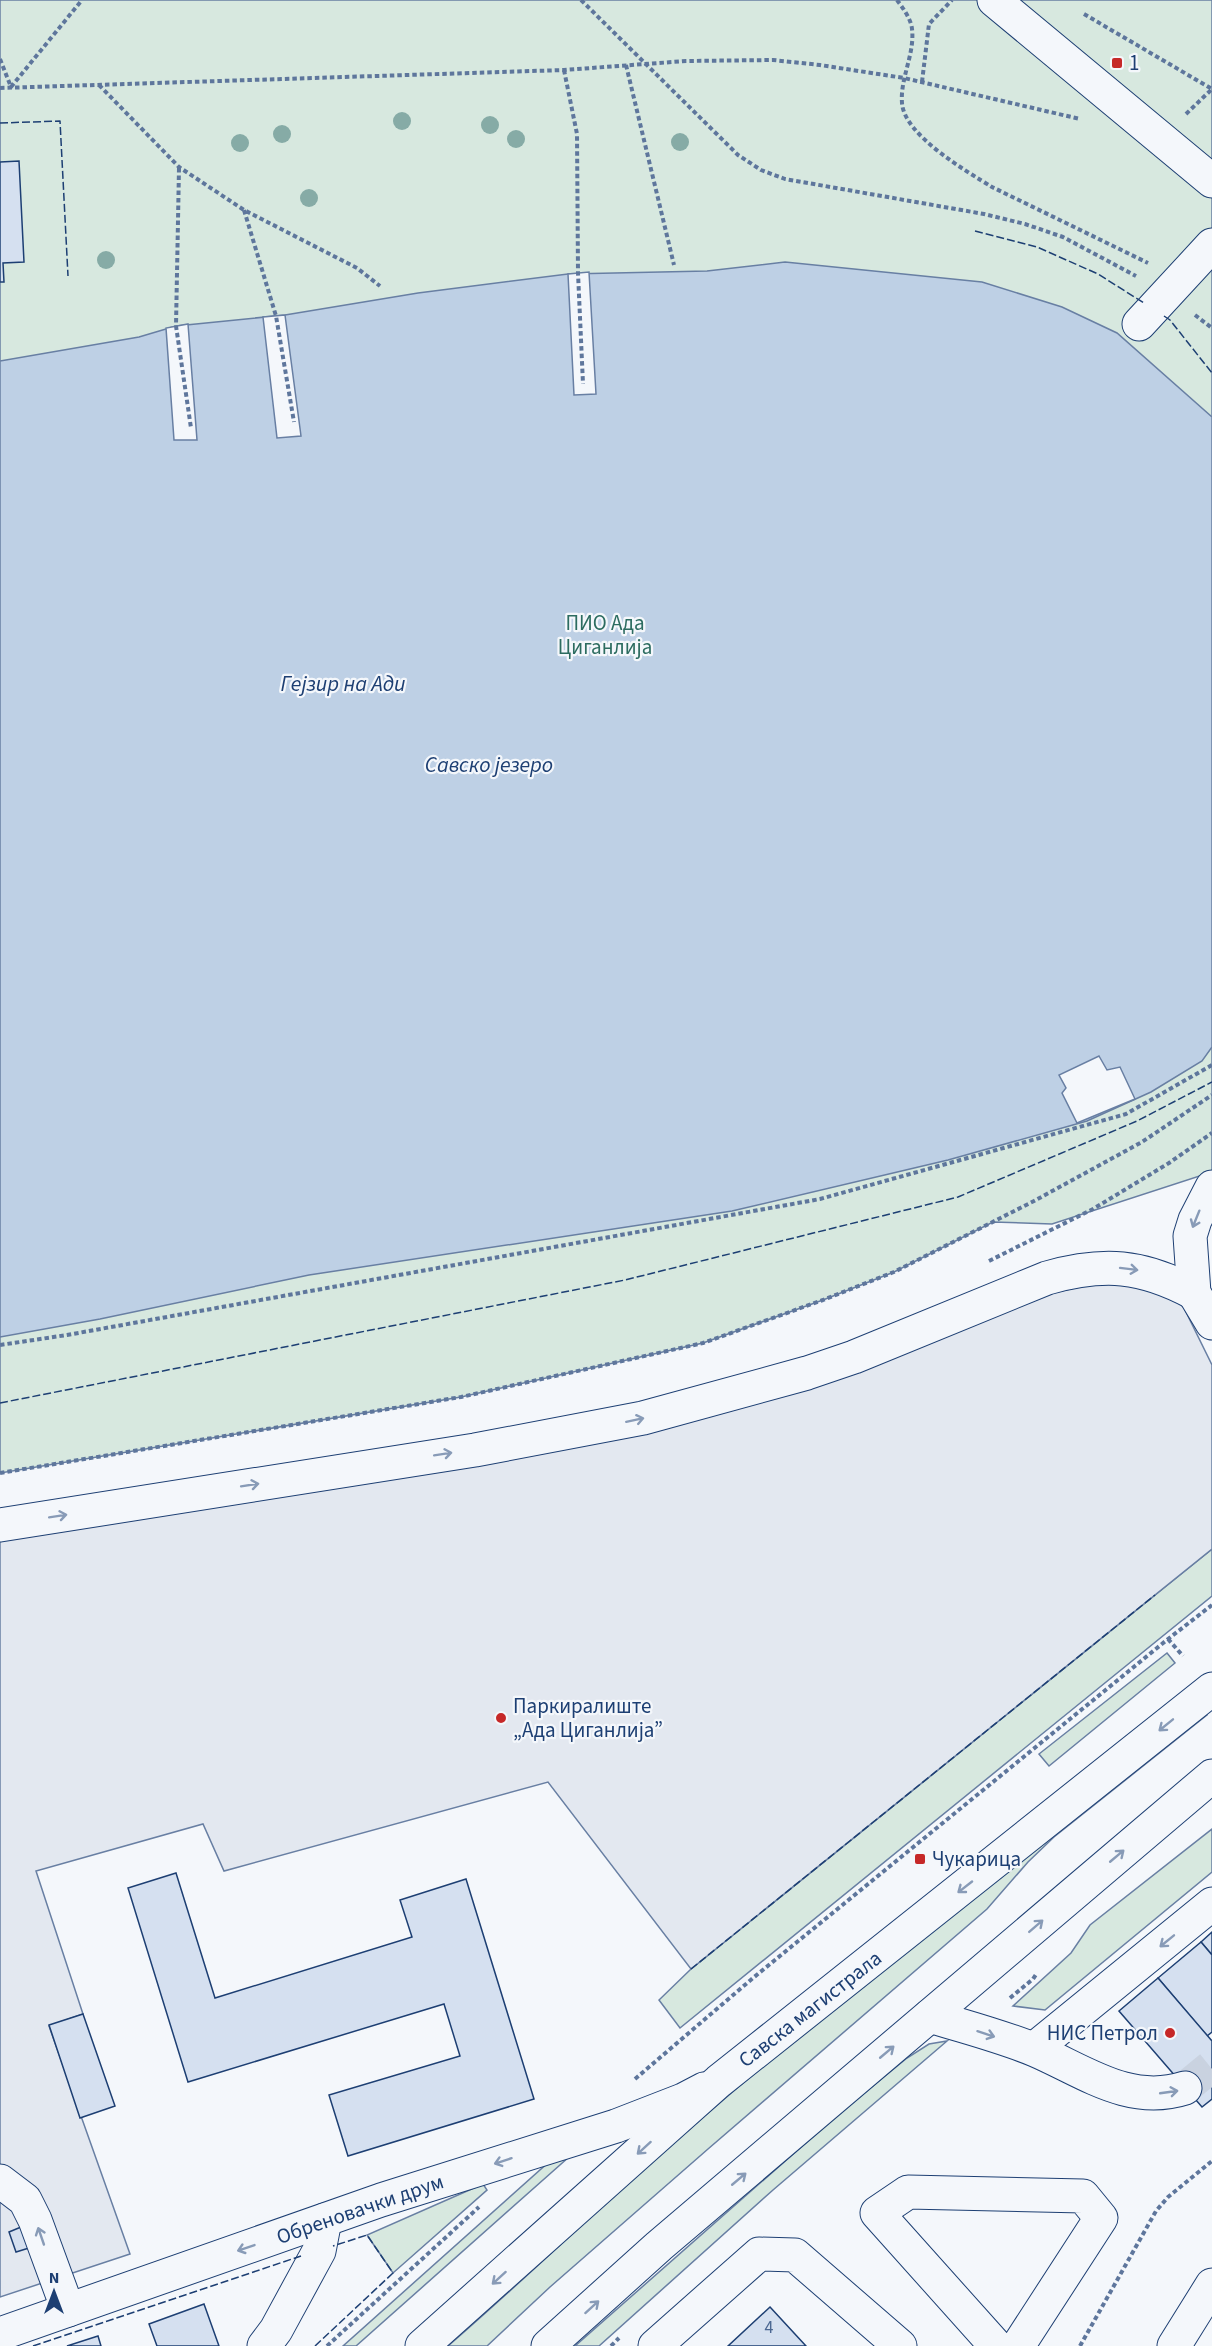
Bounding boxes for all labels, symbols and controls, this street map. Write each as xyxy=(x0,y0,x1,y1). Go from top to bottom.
place label: 1 xyxy=(1129,48,1139,78)
marker: 1 xyxy=(1110,56,1124,70)
park label: ПИО Ада Циганлија xyxy=(558,608,652,662)
water label: Гејзир на Ади xyxy=(280,668,406,700)
water label: Савско језеро xyxy=(425,749,553,781)
one-way arrow xyxy=(1190,1209,1201,1228)
one-way arrow xyxy=(1118,1264,1138,1275)
one-way arrow xyxy=(624,1414,644,1425)
one-way arrow xyxy=(433,1449,452,1460)
one-way arrow xyxy=(240,1479,260,1490)
one-way arrow xyxy=(47,1510,67,1521)
place label: Паркиралиште „Ада Циганлија” xyxy=(513,1691,663,1745)
marker: Паркиралиште „Ада Циганлија” xyxy=(494,1711,508,1725)
one-way arrow xyxy=(1158,1719,1174,1732)
place label: Чукарица xyxy=(932,1844,1021,1874)
one-way arrow xyxy=(1109,1850,1125,1863)
marker: Чукарица xyxy=(913,1852,927,1866)
one-way arrow xyxy=(957,1880,973,1893)
one-way arrow xyxy=(1028,1919,1043,1933)
one-way arrow xyxy=(1159,1935,1175,1948)
street label: Савска магистрала xyxy=(732,1943,888,2075)
place label: НИС Петрол xyxy=(1047,2018,1158,2048)
marker: НИС Петрол xyxy=(1163,2026,1177,2040)
one-way arrow xyxy=(976,2029,995,2040)
one-way arrow xyxy=(879,2046,895,2059)
one-way arrow xyxy=(1159,2086,1178,2097)
one-way arrow xyxy=(637,2141,652,2155)
one-way arrow xyxy=(494,2156,513,2167)
street label: Обреновачки друм xyxy=(272,2166,448,2252)
one-way arrow xyxy=(731,2172,747,2185)
one-way arrow xyxy=(34,2227,45,2246)
one-way arrow xyxy=(237,2243,256,2254)
north arrow xyxy=(24,2262,84,2322)
text: N xyxy=(49,2267,59,2289)
one-way arrow xyxy=(491,2271,506,2285)
one-way arrow xyxy=(584,2300,599,2314)
house number: 4 xyxy=(765,2315,774,2340)

